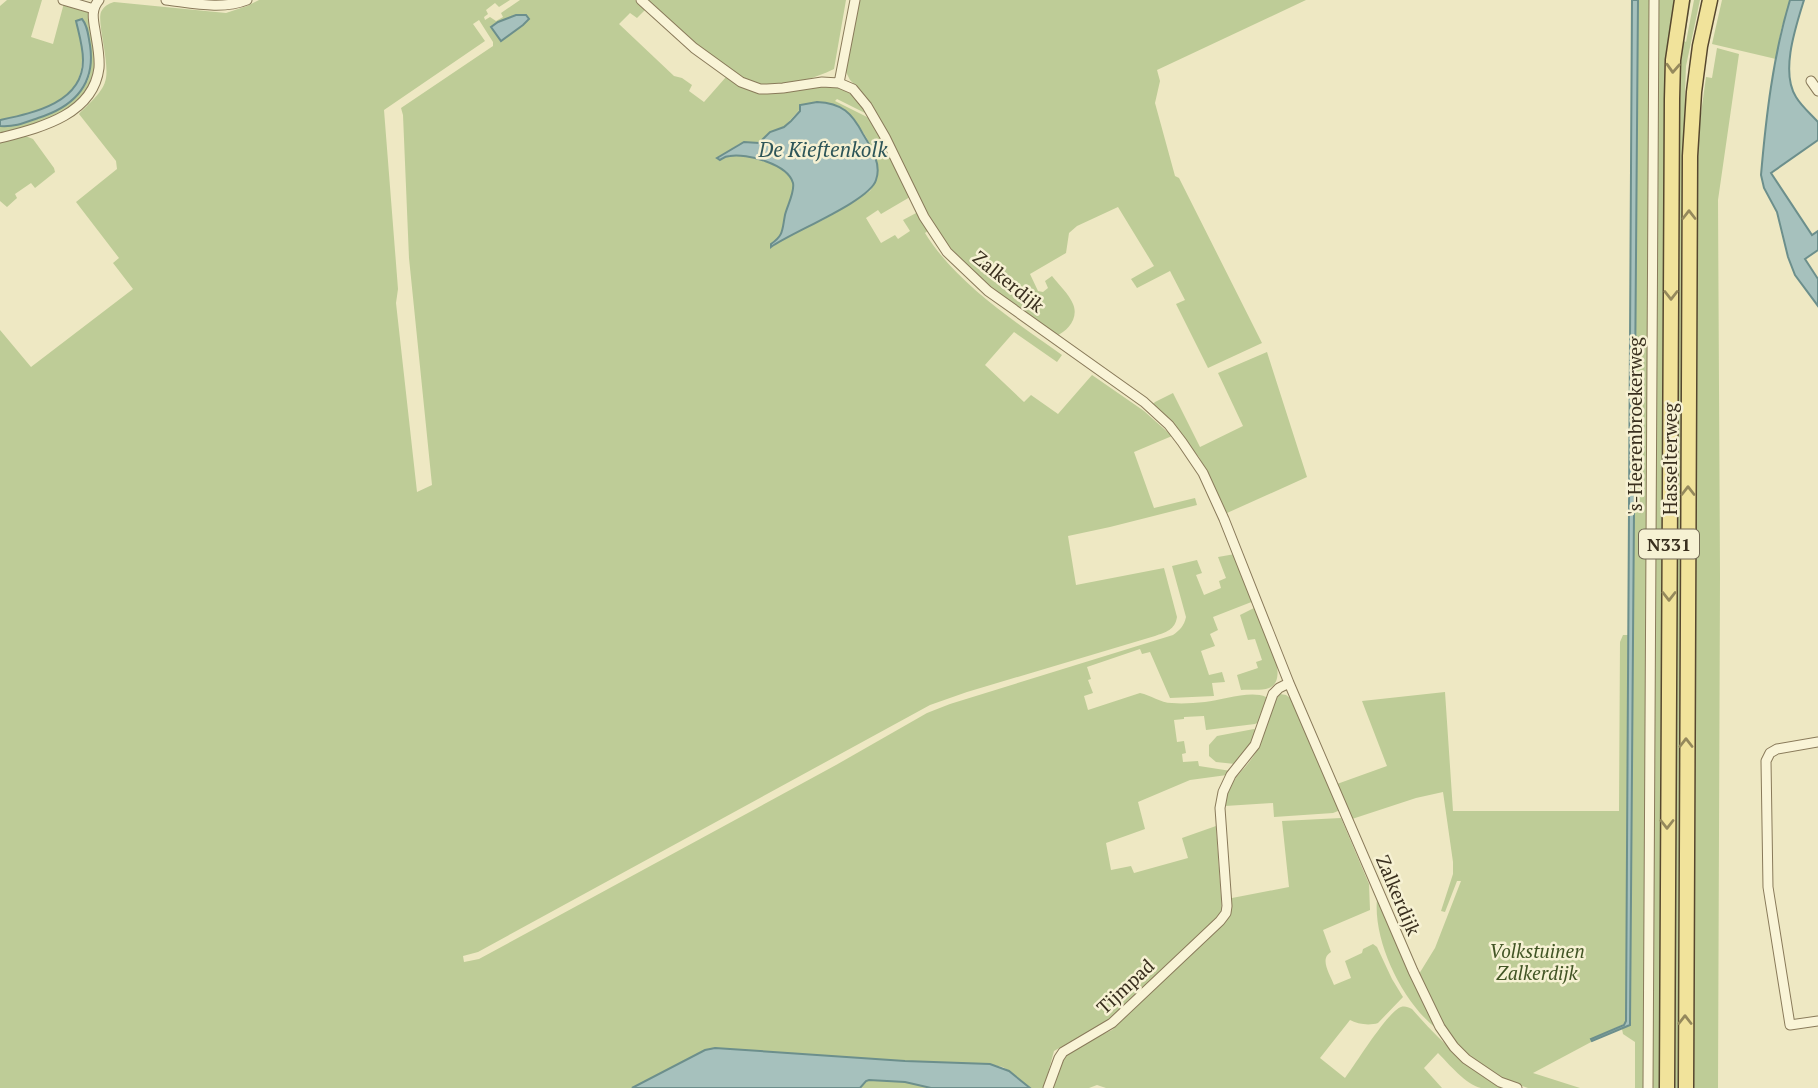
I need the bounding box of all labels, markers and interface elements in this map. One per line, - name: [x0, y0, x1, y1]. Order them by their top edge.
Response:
- one-way arrow: [1666, 62, 1681, 73]
- water label: De Kieftenkolk: [758, 135, 888, 163]
- one-way arrow: [1681, 209, 1697, 220]
- street label: Zalkerdijk: [968, 245, 1050, 318]
- one-way arrow: [1663, 290, 1679, 301]
- street label: 's-Heerenbroekerweg: [1622, 336, 1647, 515]
- street label: Hasselterweg: [1657, 402, 1682, 515]
- one-way arrow: [1680, 486, 1696, 496]
- road number: N331: [1639, 530, 1699, 558]
- one-way arrow: [1661, 591, 1677, 602]
- one-way arrow: [1678, 738, 1694, 748]
- one-way arrow: [1659, 819, 1675, 829]
- street label: Zalkerdijk: [1371, 851, 1427, 939]
- park label: Volkstuinen Zalkerdijk: [1489, 938, 1585, 985]
- street label: Tijmpad: [1091, 953, 1160, 1019]
- one-way arrow: [1677, 1014, 1693, 1025]

